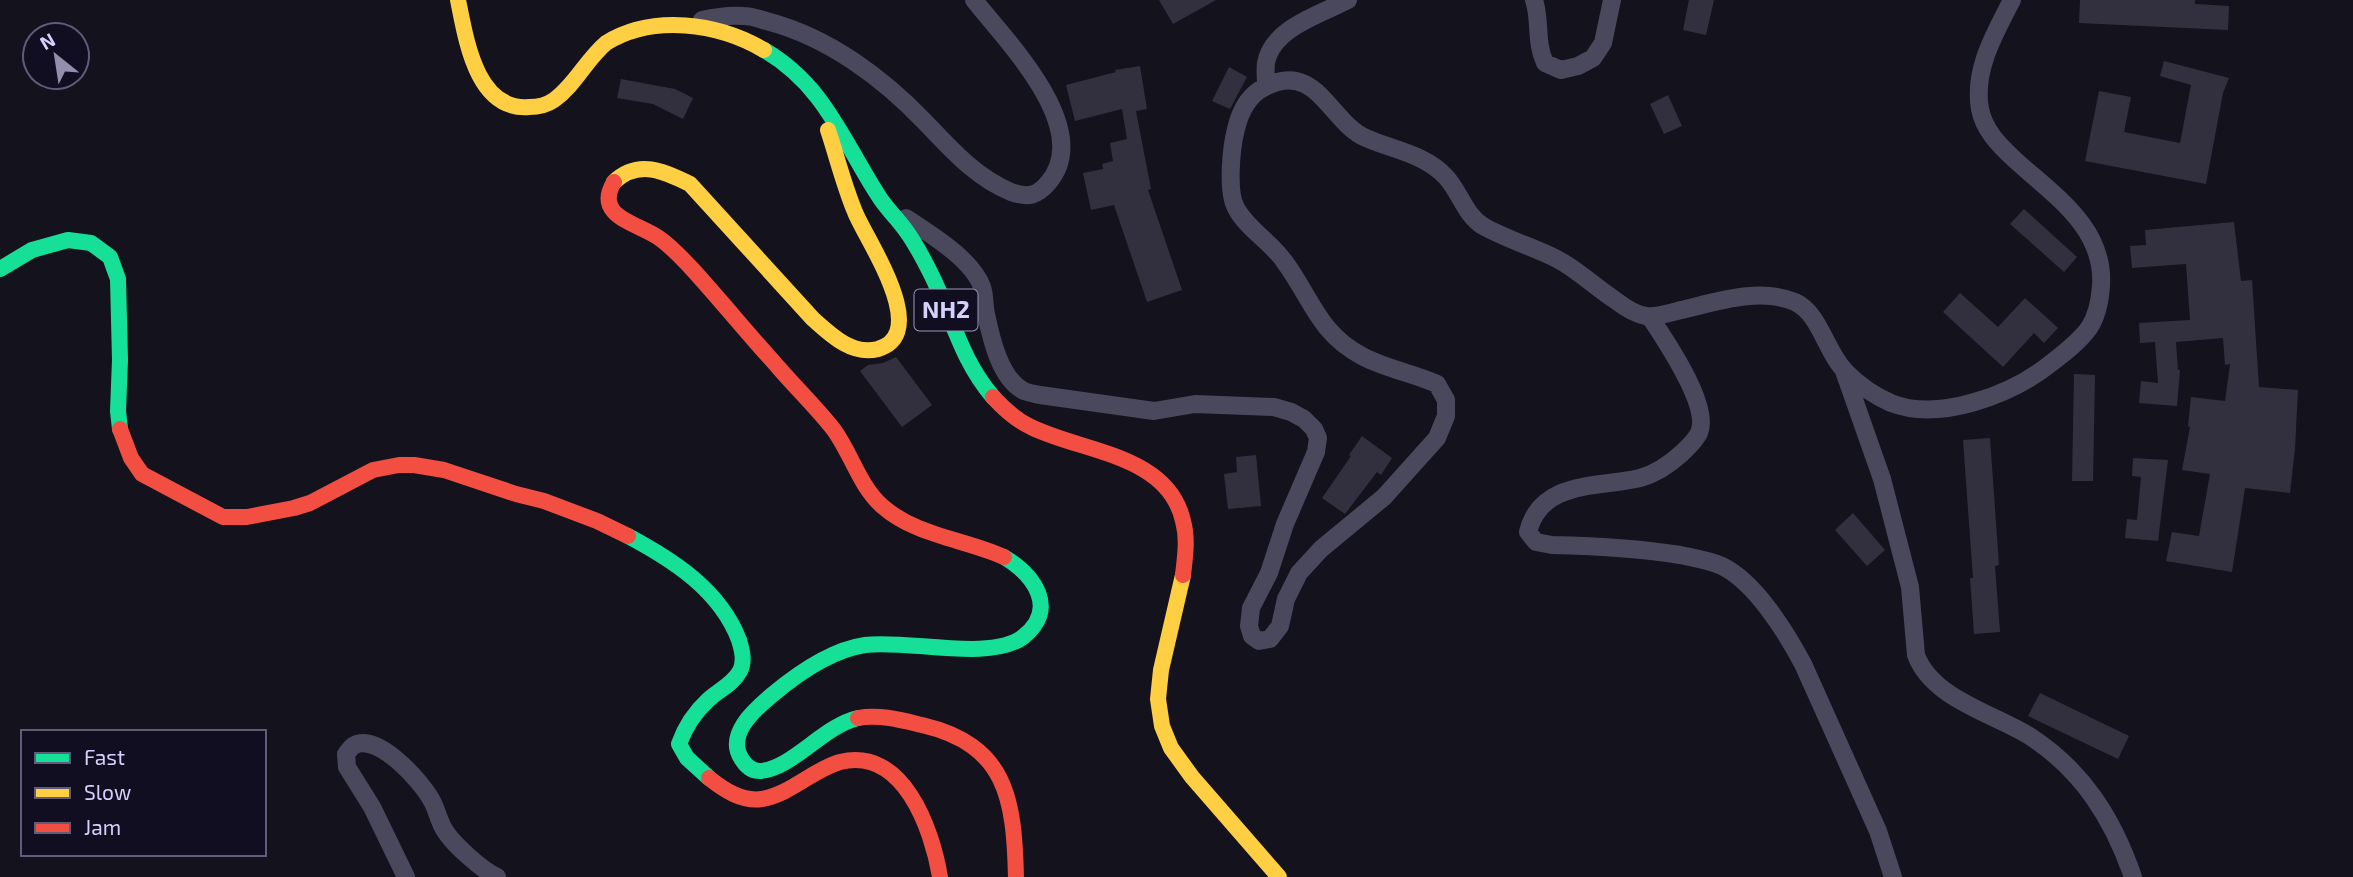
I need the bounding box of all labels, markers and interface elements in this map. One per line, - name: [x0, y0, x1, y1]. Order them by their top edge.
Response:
- north arrow: [21, 21, 91, 91]
- text: N: [36, 27, 59, 54]
- road number: NH2: [914, 290, 978, 330]
- legend: [21, 730, 266, 856]
- text: Fast: [84, 744, 125, 769]
- text: Slow: [84, 779, 131, 804]
- text: Jam: [84, 814, 121, 839]

